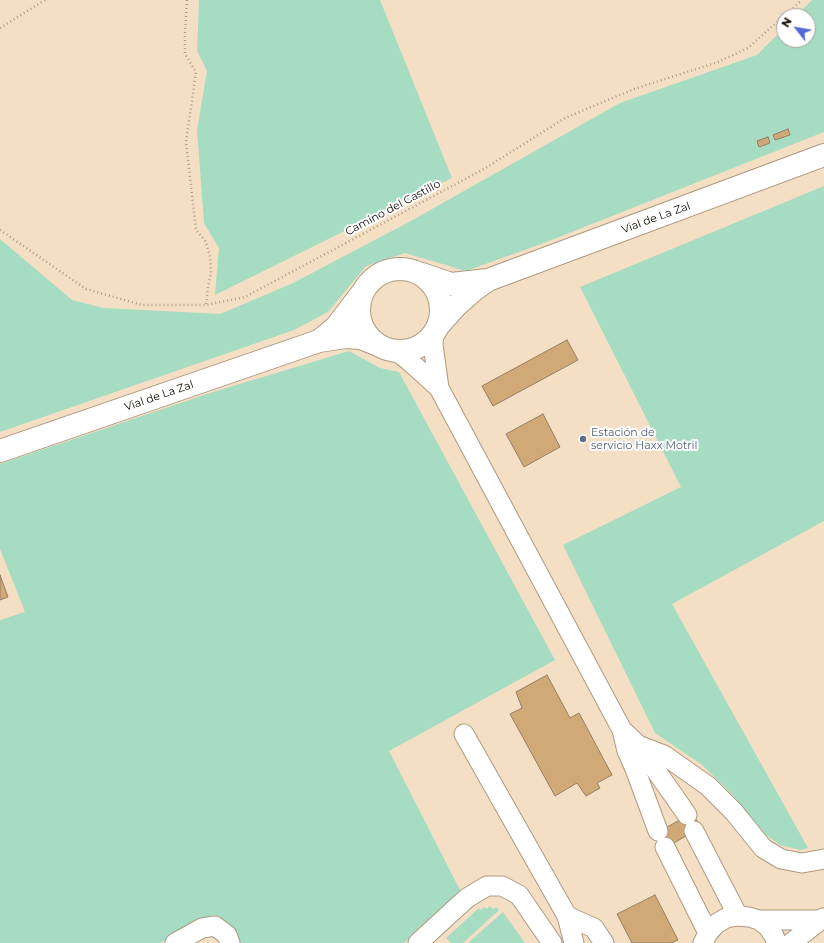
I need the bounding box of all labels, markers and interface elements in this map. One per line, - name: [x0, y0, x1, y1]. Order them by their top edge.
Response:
- north arrow: [776, 8, 816, 48]
- text: N: [778, 15, 795, 30]
- street label: Camino del Castillo: [343, 177, 443, 239]
- street label: Vial de La Zal: [620, 199, 692, 237]
- street label: Vial de La Zal: [123, 378, 195, 414]
- place label: Estación de servicio Haxx Motril: [591, 426, 698, 452]
- marker: Estación de servicio Haxx Motril: [578, 434, 588, 444]

